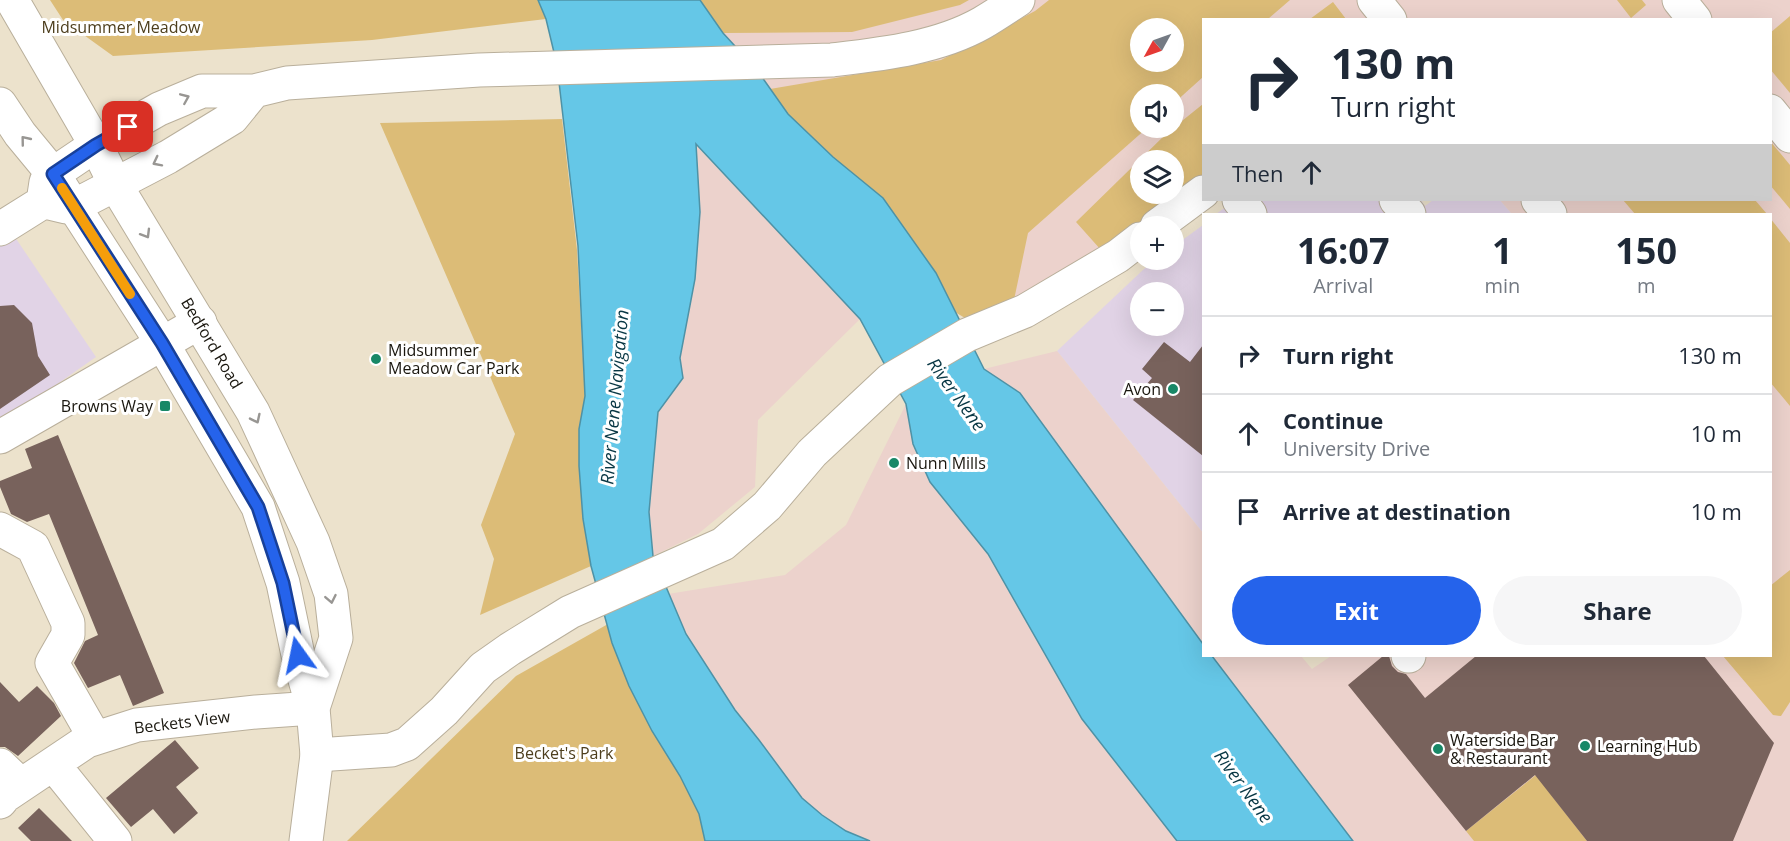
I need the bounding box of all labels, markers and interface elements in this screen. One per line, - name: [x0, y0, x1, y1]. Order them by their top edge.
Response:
- park label: Midsummer Meadow: [41, 16, 201, 38]
- north arrow: [1130, 18, 1184, 72]
- map controls: [1130, 18, 1184, 336]
- text: 130 m: [1331, 34, 1455, 91]
- icon: right: [1232, 42, 1310, 120]
- button: sound: [1130, 84, 1184, 138]
- text: Turn right: [1331, 88, 1456, 125]
- one-way arrow: [178, 93, 189, 105]
- pin: [102, 101, 153, 152]
- icon: arrive: [111, 110, 144, 143]
- one-way arrow: [22, 136, 33, 147]
- button: layers: [1130, 150, 1184, 204]
- one-way arrow: [153, 155, 164, 166]
- icon: ahead: [1295, 156, 1328, 189]
- text: Then: [1232, 158, 1283, 188]
- button: +: [1130, 216, 1184, 270]
- text: 16:07: [1297, 226, 1390, 275]
- text: 1: [1492, 226, 1513, 275]
- text: 150: [1615, 226, 1677, 275]
- one-way arrow: [138, 228, 150, 238]
- text: Arrival: [1313, 272, 1373, 299]
- text: min: [1484, 272, 1520, 299]
- text: m: [1637, 272, 1655, 299]
- button: −: [1130, 282, 1184, 336]
- street label: Bedford Road: [176, 293, 248, 393]
- water label: River Nene Navigation: [594, 308, 634, 486]
- place label: Midsummer Meadow Car Park: [388, 339, 520, 379]
- icon: right: [1232, 339, 1265, 372]
- text: Turn right: [1283, 340, 1394, 370]
- text: 130 m: [1678, 340, 1742, 370]
- marker: Midsummer Meadow Car Park: [369, 352, 383, 366]
- water label: River Nene: [922, 353, 992, 435]
- place label: Avon: [1123, 378, 1161, 400]
- marker: Avon: [1166, 382, 1180, 396]
- place label: Browns Way: [61, 395, 154, 417]
- marker: Browns Way: [158, 399, 172, 413]
- text: Continue: [1283, 405, 1383, 435]
- one-way arrow: [249, 412, 261, 423]
- icon: ahead: [1232, 417, 1265, 450]
- text: 10 m: [1691, 418, 1742, 448]
- text: University Drive: [1283, 435, 1430, 462]
- place label: Nunn Mills: [906, 452, 986, 474]
- marker: Nunn Mills: [887, 456, 901, 470]
- icon: arrive: [1232, 495, 1265, 528]
- text: Arrive at destination: [1283, 496, 1511, 526]
- text: 10 m: [1691, 496, 1742, 526]
- button: Exit: [1232, 576, 1481, 645]
- button: Share: [1493, 576, 1742, 645]
- one-way arrow: [324, 593, 337, 603]
- position arrow: [266, 623, 330, 687]
- street label: Beckets View: [133, 705, 232, 739]
- place label: Waterside Bar & Restaurant: [1450, 729, 1556, 769]
- place label: Learning Hub: [1597, 735, 1698, 757]
- marker: Learning Hub: [1578, 739, 1592, 753]
- park label: Becket's Park: [515, 742, 614, 764]
- marker: Waterside Bar & Restaurant: [1431, 742, 1445, 756]
- water label: River Nene: [1209, 745, 1279, 827]

